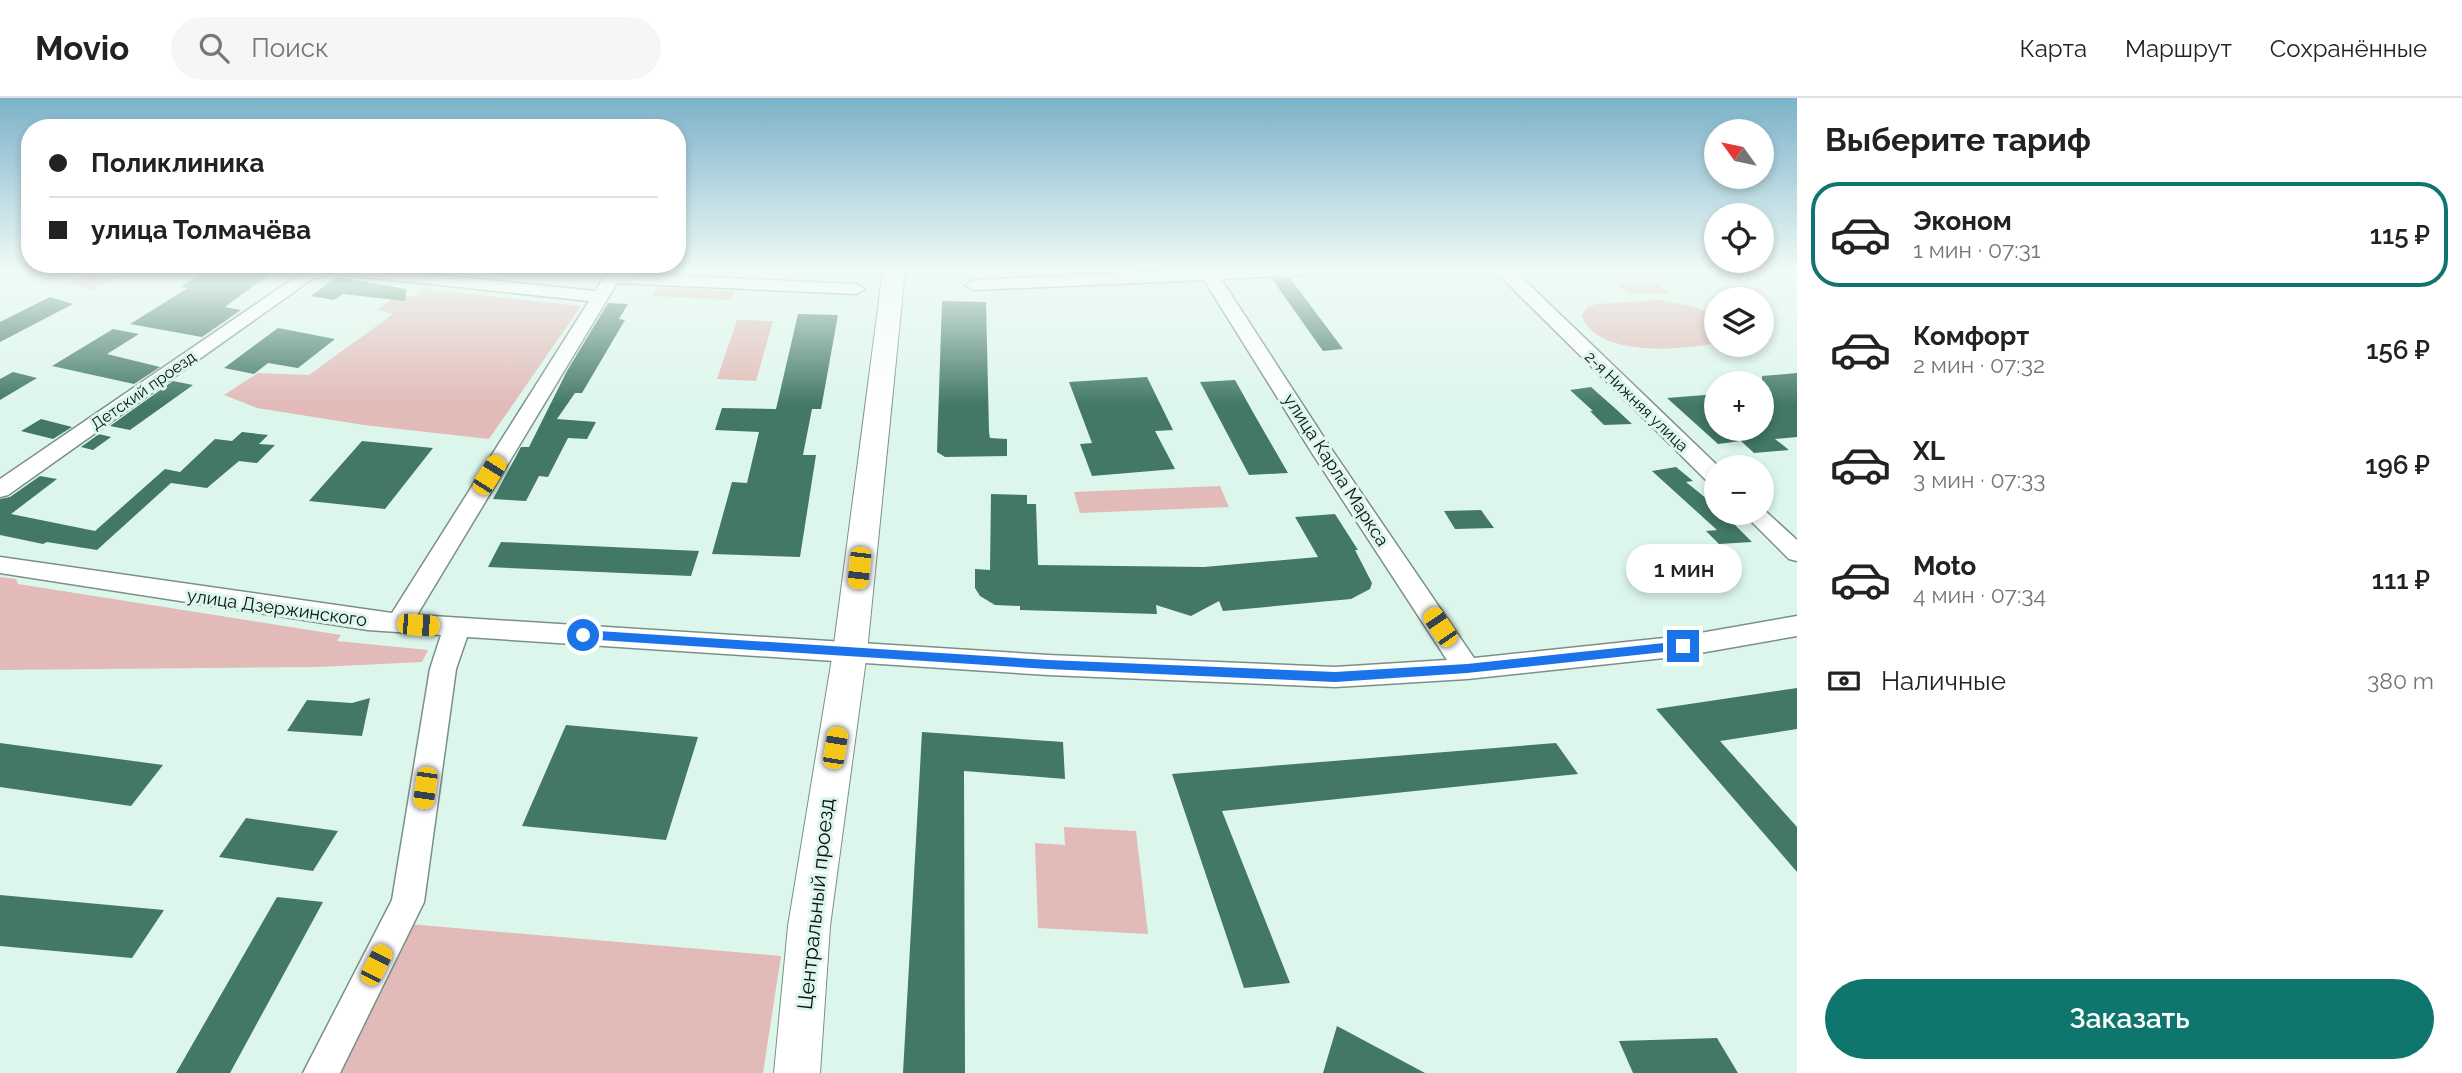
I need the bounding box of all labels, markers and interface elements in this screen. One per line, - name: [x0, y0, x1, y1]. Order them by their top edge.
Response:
- search box: [171, 17, 661, 80]
- text: Movio: [35, 29, 129, 68]
- icon: search: [195, 29, 233, 67]
- text: Поиск: [251, 33, 329, 63]
- text: Карта: [2019, 34, 2087, 63]
- text: Маршрут: [2125, 34, 2232, 63]
- text: Сохранённые: [2270, 34, 2427, 63]
- north arrow: [1704, 119, 1774, 189]
- map controls: [1704, 119, 1774, 525]
- text: Выберите тариф: [1825, 121, 2091, 158]
- text: Поликлиника: [91, 148, 265, 178]
- button: locate: [1704, 203, 1774, 273]
- icon: car: [1829, 203, 1892, 266]
- text: Эконом: [1913, 206, 2012, 236]
- text: улица Толмачёва: [91, 215, 311, 245]
- text: 115 ₽: [2370, 220, 2430, 250]
- text: 1 мин · 07:31: [1913, 236, 2041, 263]
- button: layers: [1704, 287, 1774, 357]
- icon: car: [1829, 318, 1892, 381]
- text: Комфорт: [1913, 321, 2029, 351]
- text: 156 ₽: [2366, 335, 2430, 365]
- street label: Детский проезд: [87, 347, 199, 434]
- street label: 2-я Нижняя улица: [1581, 347, 1692, 456]
- text: 2 мин · 07:32: [1913, 351, 2045, 378]
- button: +: [1704, 371, 1774, 441]
- street label: улица Карла Маркса: [1279, 390, 1394, 550]
- icon: car: [1829, 433, 1892, 496]
- text: XL: [1913, 436, 1945, 466]
- text: 196 ₽: [2365, 450, 2430, 480]
- car: [469, 452, 510, 498]
- button: −: [1704, 455, 1774, 525]
- text: 3 мин · 07:33: [1913, 466, 2046, 493]
- callout: 1 мин: [1625, 545, 1741, 594]
- car: [847, 546, 872, 590]
- icon: car: [1829, 548, 1892, 611]
- text: Moto: [1913, 551, 1976, 581]
- text: 1 мин: [1654, 555, 1714, 582]
- text: 111 ₽: [2372, 565, 2430, 595]
- text: 4 мин · 07:34: [1913, 581, 2046, 608]
- street label: улица Дзержинского: [186, 584, 369, 631]
- car: [1420, 604, 1461, 650]
- car: [397, 613, 440, 637]
- route start: [567, 619, 599, 651]
- route end: [1667, 630, 1699, 662]
- icon: cash: [1825, 662, 1863, 700]
- text: Наличные: [1881, 666, 2006, 696]
- text: 380 m: [2367, 667, 2434, 694]
- car: [822, 726, 849, 770]
- car: [412, 766, 439, 810]
- street label: Центральный проезд: [792, 797, 839, 1011]
- car: [358, 942, 395, 988]
- button: Заказать: [1825, 979, 2434, 1059]

